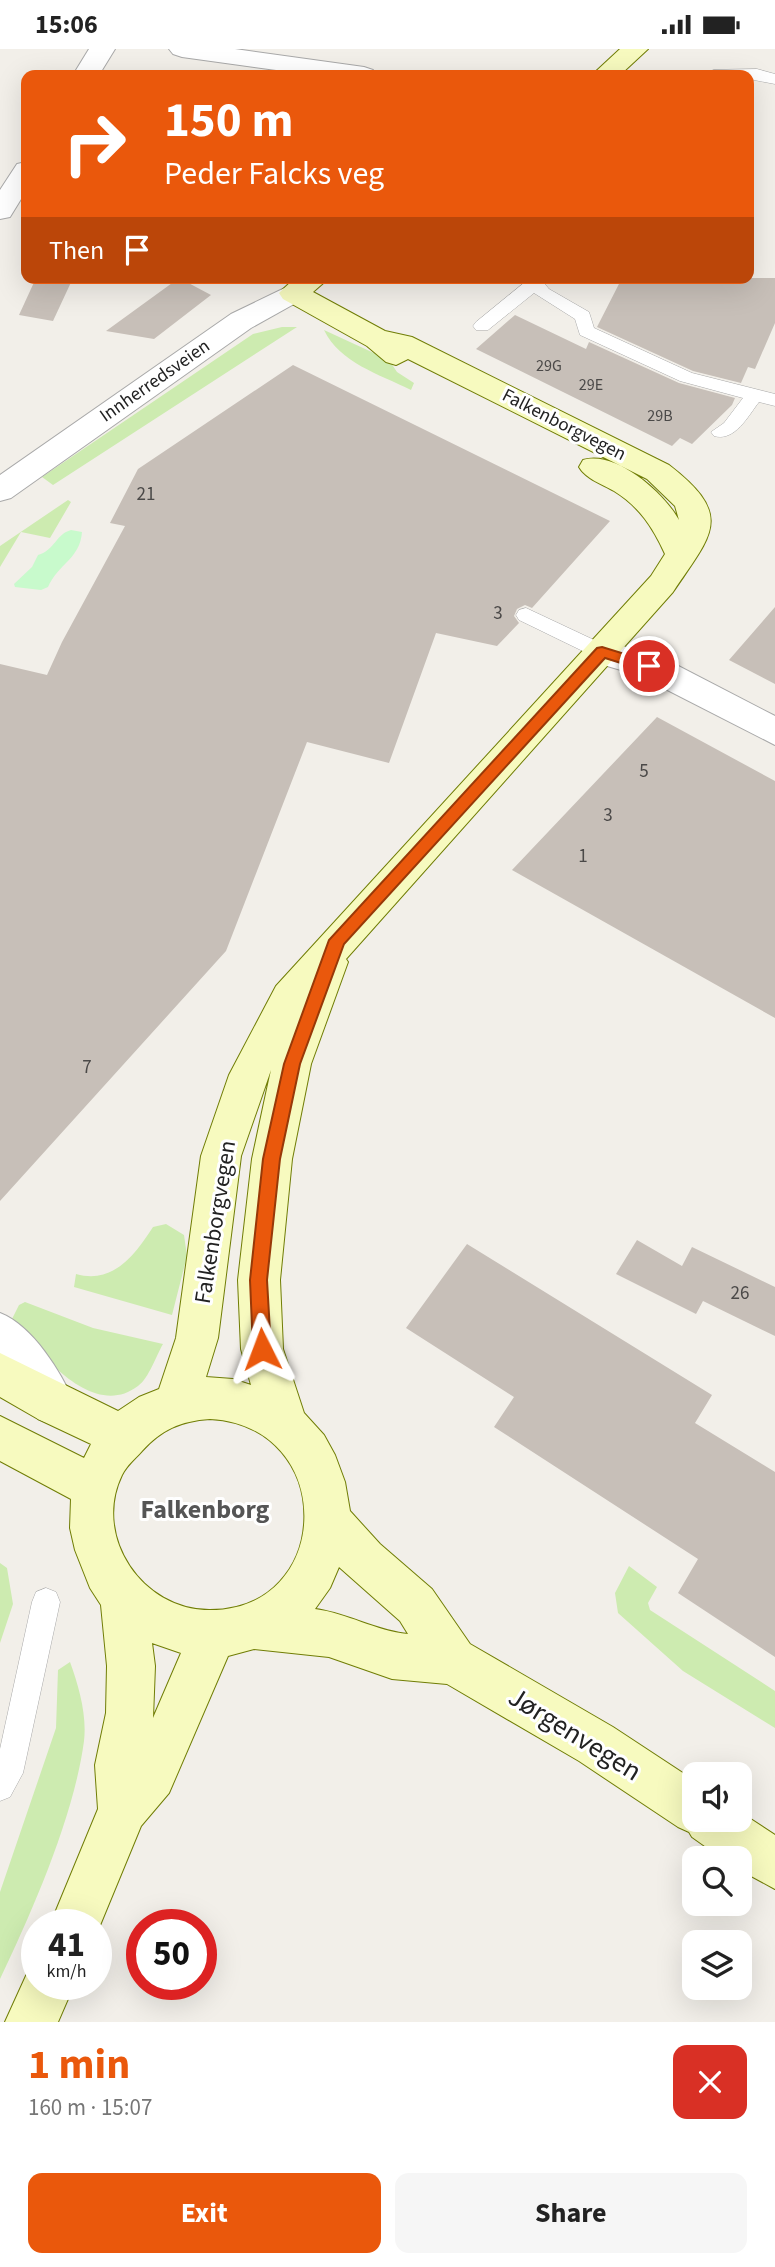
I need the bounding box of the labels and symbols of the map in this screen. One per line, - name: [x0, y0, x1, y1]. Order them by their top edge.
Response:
- street label: Innherredsveien: [94, 333, 216, 429]
- house number: 29G: [536, 355, 562, 377]
- house number: 29E: [579, 374, 603, 396]
- street label: Falkenborgvegen: [497, 382, 631, 468]
- house number: 29B: [647, 405, 673, 427]
- house number: 21: [137, 481, 155, 508]
- house number: 3: [493, 600, 503, 627]
- pin: [619, 636, 679, 696]
- house number: 5: [639, 758, 649, 785]
- house number: 3: [603, 802, 613, 829]
- house number: 1: [578, 843, 588, 870]
- house number: 7: [82, 1054, 92, 1081]
- street label: Falkenborgvegen: [186, 1138, 244, 1306]
- house number: 26: [731, 1280, 749, 1307]
- position arrow: [225, 1312, 299, 1386]
- district label: Falkenborg: [141, 1491, 270, 1528]
- street label: Jørgenvegen: [501, 1677, 649, 1791]
- speed limit sign: 50: [126, 1909, 217, 2000]

